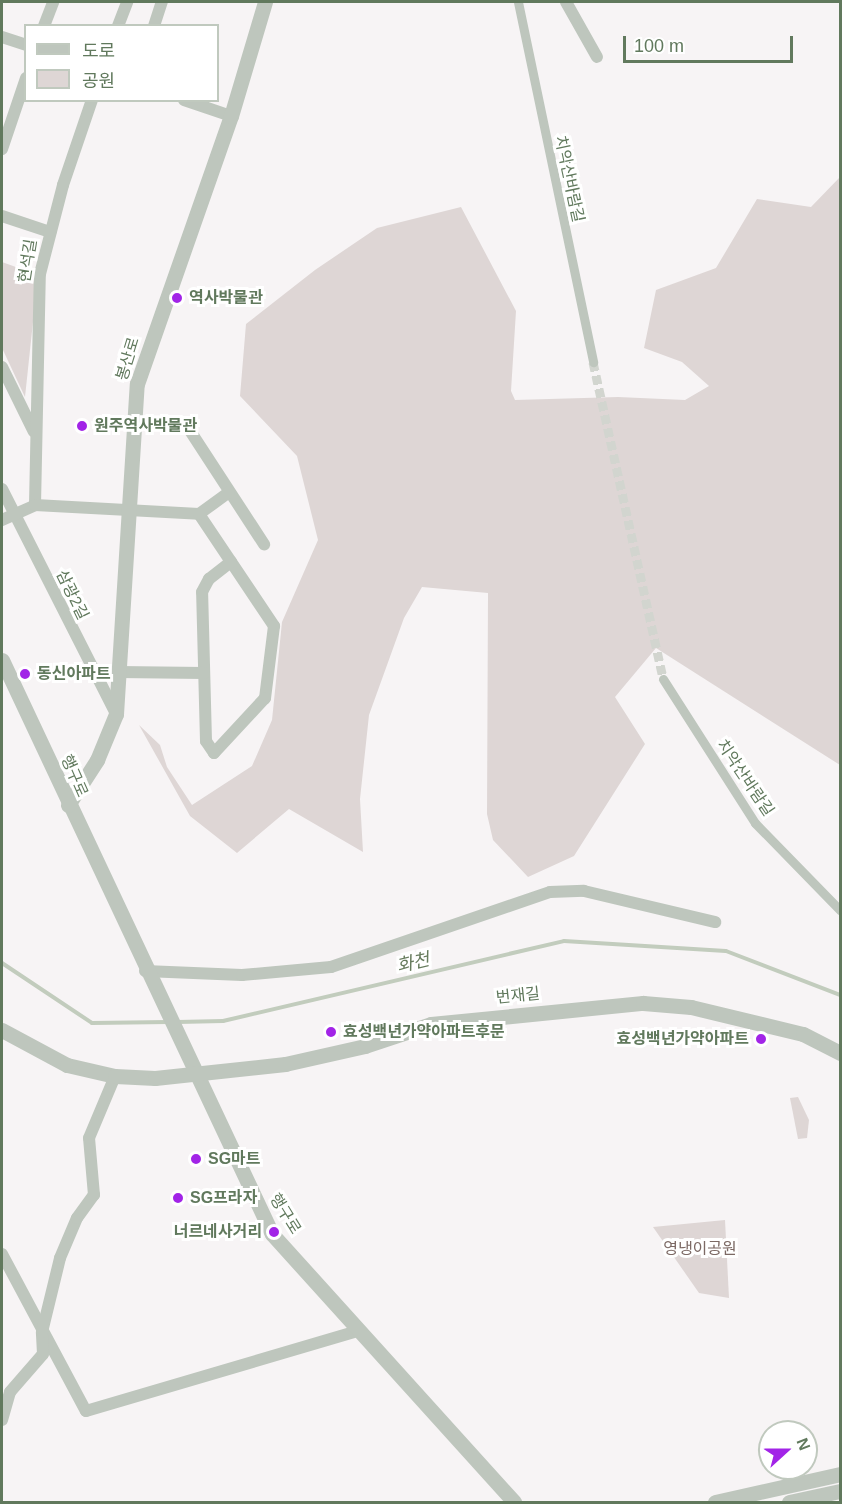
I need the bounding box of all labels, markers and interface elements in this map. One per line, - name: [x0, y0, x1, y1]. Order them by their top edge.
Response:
- legend: [24, 24, 219, 102]
- scale bar: [626, 24, 796, 62]
- text: 100 m: [634, 36, 684, 56]
- text: 도로: [82, 41, 115, 61]
- text: 공원: [82, 71, 115, 91]
- street label: 치악산바람길: [550, 134, 588, 224]
- street label: 현석길: [15, 238, 41, 284]
- place label: 역사박물관: [189, 288, 263, 308]
- marker: 역사박물관: [170, 291, 184, 305]
- street label: 봉산로: [112, 335, 144, 383]
- place label: 원주역사박물관: [94, 416, 197, 436]
- marker: 원주역사박물관: [75, 419, 89, 433]
- street label: 삼광2길: [52, 567, 92, 623]
- place label: 동신아파트: [37, 664, 111, 684]
- marker: 동신아파트: [18, 667, 32, 681]
- street label: 치악산바람길: [712, 736, 778, 820]
- street label: 행구로: [56, 752, 92, 800]
- water label: 화천: [394, 949, 432, 977]
- street label: 번재길: [495, 984, 541, 1008]
- place label: 효성백년가약아파트후문: [343, 1022, 505, 1042]
- marker: 효성백년가약아파트후문: [324, 1025, 338, 1039]
- place label: 효성백년가약아파트: [617, 1029, 749, 1049]
- marker: 효성백년가약아파트: [754, 1032, 768, 1046]
- place label: SG마트: [208, 1149, 261, 1169]
- marker: SG마트: [189, 1152, 203, 1166]
- place label: SG프라자: [190, 1188, 257, 1208]
- street label: 행구로: [265, 1190, 305, 1238]
- marker: SG프라자: [171, 1191, 185, 1205]
- place label: 너르네사거리: [174, 1222, 262, 1242]
- marker: 너르네사거리: [267, 1225, 281, 1239]
- park label: 영냉이공원: [663, 1239, 737, 1259]
- north arrow: [758, 1420, 818, 1480]
- text: N: [793, 1436, 813, 1453]

